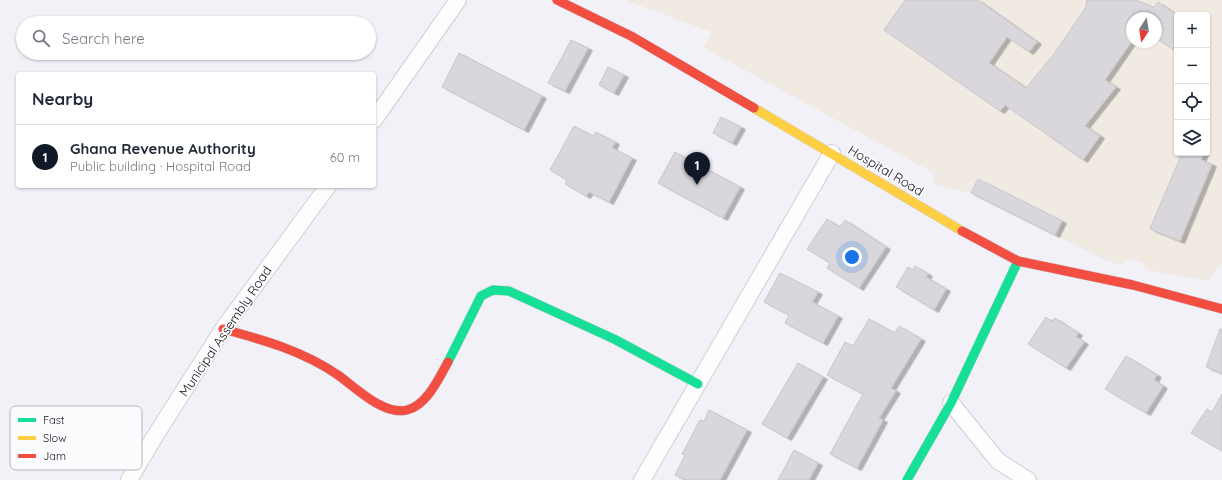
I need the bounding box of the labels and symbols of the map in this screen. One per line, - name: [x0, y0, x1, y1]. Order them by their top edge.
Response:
- north arrow: [1126, 12, 1162, 48]
- street label: Hospital Road: [845, 141, 927, 199]
- pin: 1: [684, 152, 710, 185]
- your location: [842, 247, 862, 267]
- street label: Municipal Assembly Road: [175, 263, 275, 399]
- legend: [10, 406, 142, 470]
- text: Fast: [43, 413, 65, 427]
- text: Slow: [43, 431, 67, 445]
- text: Jam: [43, 449, 66, 463]

